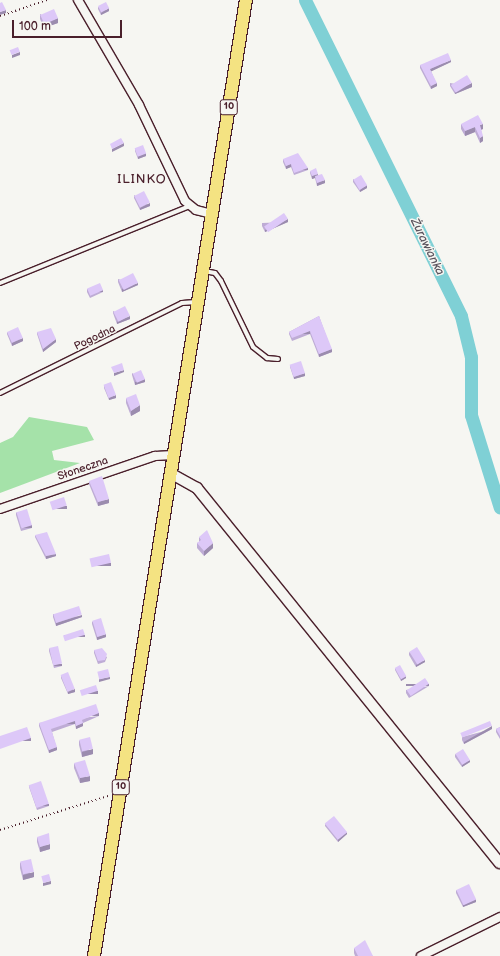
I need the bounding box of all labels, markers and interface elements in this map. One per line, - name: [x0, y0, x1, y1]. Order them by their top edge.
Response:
- scale bar: [14, 12, 124, 38]
- text: 100 m: [19, 19, 51, 34]
- road number: 10: [219, 99, 239, 115]
- district label: ILINKO: [117, 171, 167, 187]
- water label: Żurawianka: [407, 216, 447, 278]
- street label: Pogodna: [72, 322, 118, 354]
- street label: Słoneczna: [56, 454, 110, 484]
- road number: 10: [111, 779, 131, 795]

